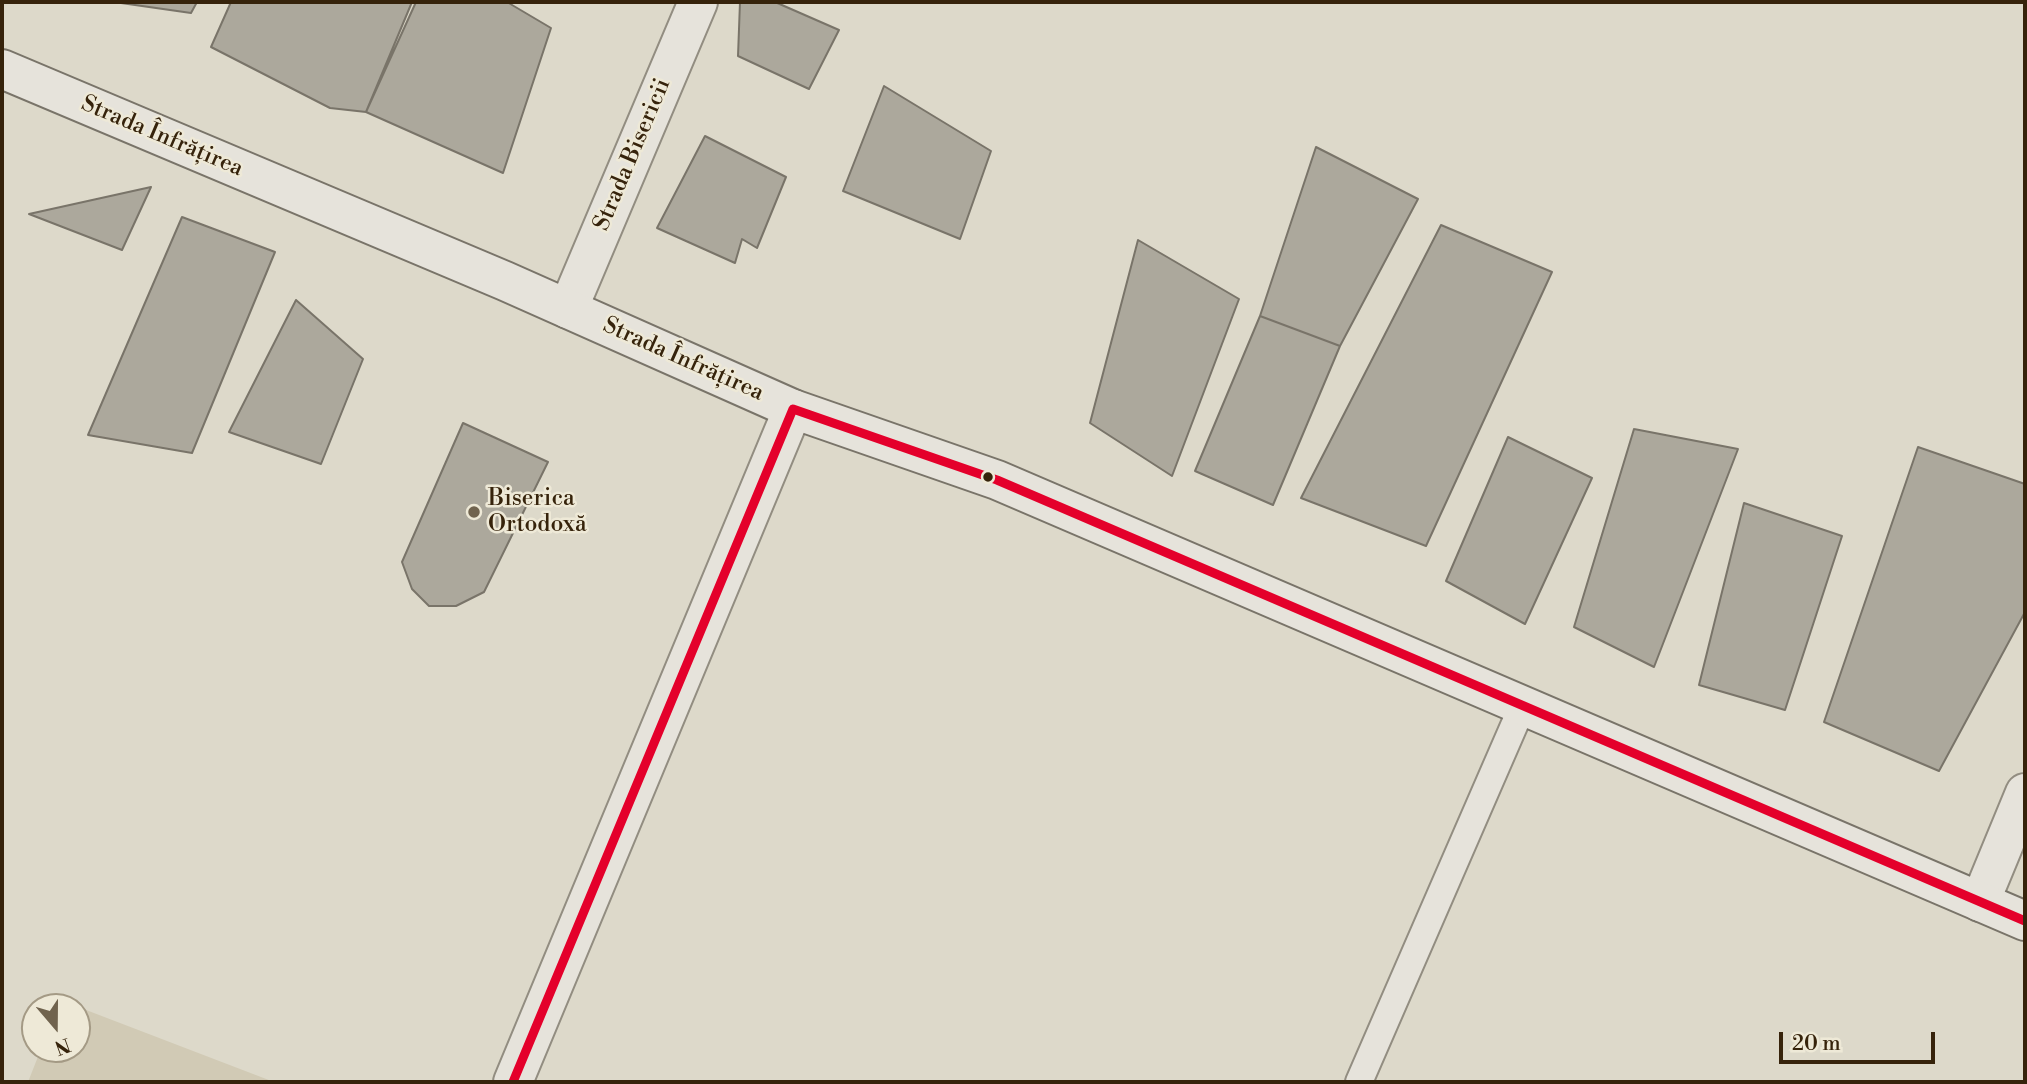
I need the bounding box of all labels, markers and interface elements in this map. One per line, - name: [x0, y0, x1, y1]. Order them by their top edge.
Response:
- street label: Strada Bisericii: [589, 75, 677, 235]
- street label: Strada Înfrățirea: [77, 90, 247, 184]
- street label: Strada Înfrățirea: [598, 312, 768, 408]
- unlabelled marker: [981, 470, 995, 484]
- place label: Biserica Ortodoxă: [488, 485, 587, 539]
- marker: Biserica Ortodoxă: [466, 504, 482, 520]
- north arrow: [21, 993, 91, 1063]
- scale bar: [1782, 1018, 1938, 1062]
- text: 20 m: [1792, 1031, 1841, 1057]
- text: N: [51, 1032, 74, 1060]

